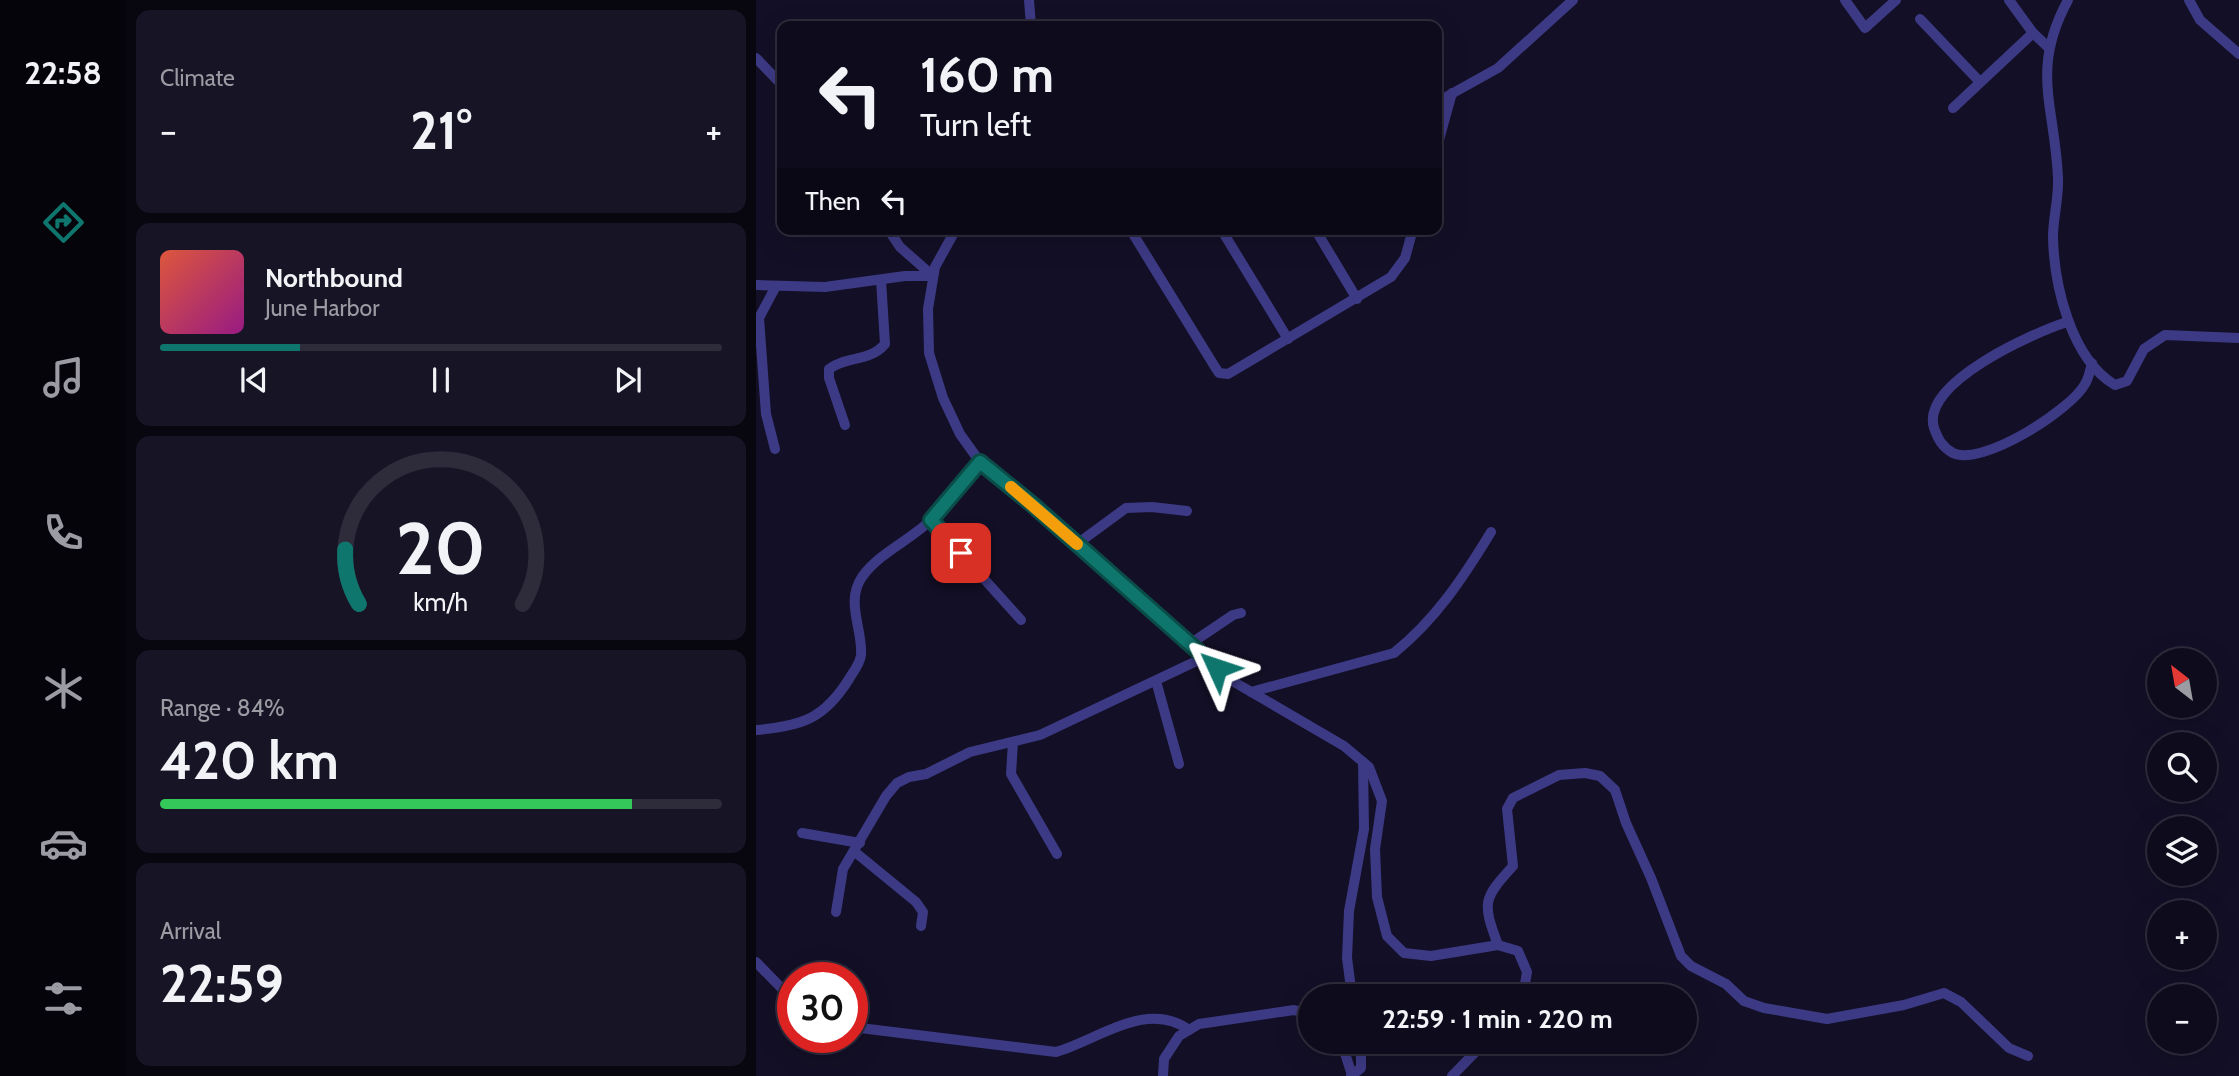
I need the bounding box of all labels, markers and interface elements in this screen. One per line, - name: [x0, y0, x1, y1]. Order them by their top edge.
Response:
- text: 160 m: [920, 45, 1054, 104]
- icon: left: [805, 49, 896, 140]
- text: 22:58: [24, 53, 102, 92]
- text: Climate: [160, 64, 235, 92]
- text: 21°: [410, 99, 472, 162]
- text: Turn left: [920, 105, 1031, 144]
- text: −: [160, 107, 177, 154]
- text: +: [705, 107, 722, 154]
- icon: left: [875, 182, 913, 220]
- text: Then: [805, 185, 861, 217]
- icon: directions: [39, 198, 88, 247]
- text: Northbound: [265, 262, 403, 294]
- text: June Harbor: [265, 294, 379, 322]
- icon: music: [39, 353, 88, 402]
- icon: previous: [235, 361, 273, 399]
- icon: pause: [422, 361, 460, 399]
- icon: next: [609, 361, 647, 399]
- text: 20: [396, 504, 486, 592]
- icon: phone: [39, 508, 88, 557]
- pin: [931, 523, 991, 583]
- icon: arrive: [942, 534, 980, 572]
- text: km/h: [414, 587, 468, 617]
- position arrow: [1180, 631, 1254, 705]
- north arrow: [2147, 648, 2217, 718]
- map controls: [2147, 648, 2217, 1054]
- icon: climate: [39, 664, 88, 713]
- text: Range · 84%: [160, 694, 285, 722]
- text: 420 km: [160, 729, 339, 792]
- button: search: [2147, 732, 2217, 802]
- button: layers: [2147, 816, 2217, 886]
- icon: car: [39, 819, 88, 868]
- button: +: [2147, 900, 2217, 970]
- text: Arrival: [160, 917, 221, 945]
- text: 22:59: [160, 952, 284, 1015]
- speed limit sign: 30: [777, 962, 868, 1053]
- icon: filters: [39, 974, 88, 1023]
- button: −: [2147, 984, 2217, 1054]
- text: 22:59 · 1 min · 220 m: [1382, 1003, 1613, 1035]

